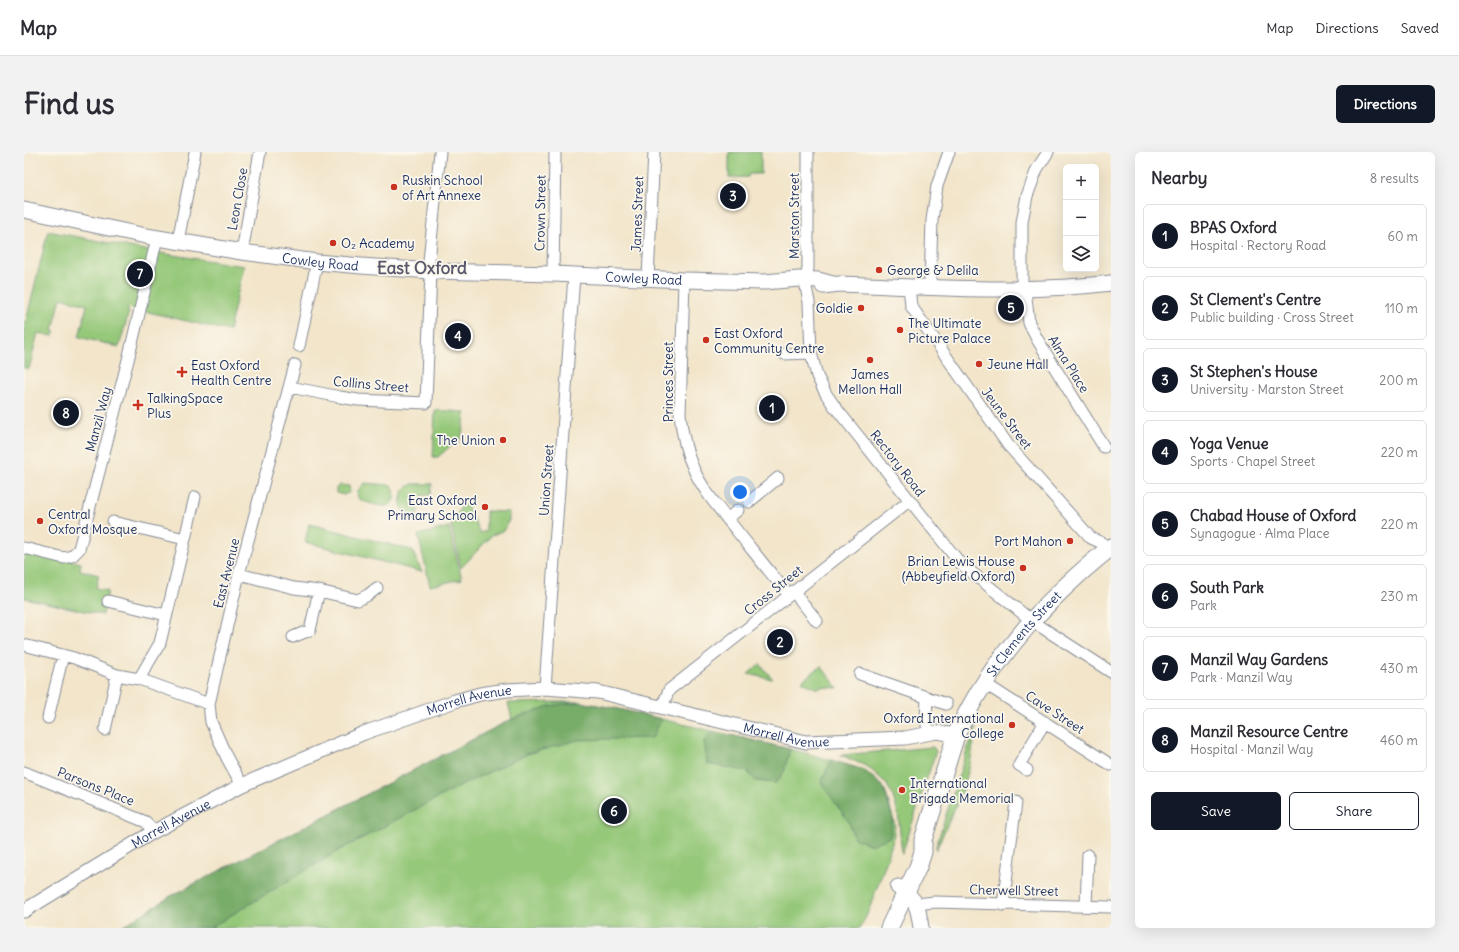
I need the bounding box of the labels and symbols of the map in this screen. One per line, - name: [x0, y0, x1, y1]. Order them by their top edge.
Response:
- street label: Leon Close: [224, 166, 251, 232]
- place label: Ruskin School of Art Annexe: [402, 172, 483, 204]
- street label: Marston Street: [786, 172, 803, 259]
- street label: Crown Street: [531, 174, 550, 251]
- street label: James Street: [628, 175, 647, 252]
- pin: 3: [720, 181, 746, 211]
- marker: Ruskin School of Art Annexe: [389, 182, 399, 192]
- place label: O₂ Academy: [341, 235, 415, 252]
- marker: O₂ Academy: [328, 238, 338, 248]
- street label: Cowley Road: [281, 249, 360, 275]
- district label: East Oxford: [377, 257, 467, 279]
- pin: 7: [127, 259, 153, 289]
- place label: George & Delila: [887, 262, 979, 279]
- marker: George & Delila: [874, 265, 884, 275]
- street label: Cowley Road: [605, 268, 683, 289]
- pin: 5: [998, 293, 1024, 323]
- place label: Goldie: [816, 300, 853, 317]
- marker: Goldie: [856, 303, 866, 313]
- place label: The Ultimate Picture Palace: [908, 315, 991, 347]
- pin: 4: [445, 321, 471, 351]
- place label: East Oxford Community Centre: [714, 325, 824, 357]
- marker: The Ultimate Picture Palace: [895, 325, 905, 335]
- street label: Alma Place: [1044, 332, 1093, 396]
- marker: East Oxford Community Centre: [701, 335, 711, 345]
- street label: Princes Street: [660, 341, 677, 422]
- marker: James Mellon Hall: [865, 355, 875, 365]
- place label: Jeune Hall: [987, 356, 1048, 373]
- place label: East Oxford Health Centre: [191, 357, 272, 389]
- marker: Jeune Hall: [974, 359, 984, 369]
- marker: East Oxford Health Centre: [176, 366, 188, 378]
- place label: James Mellon Hall: [838, 366, 902, 398]
- street label: Collins Street: [333, 373, 410, 396]
- street label: Jeune Street: [978, 384, 1036, 453]
- street label: Manzil Way: [82, 385, 115, 454]
- place label: TalkingSpace Plus: [147, 390, 223, 422]
- pin: 1: [759, 393, 785, 423]
- pin: 8: [53, 398, 79, 428]
- marker: TalkingSpace Plus: [132, 399, 144, 411]
- street label: Rectory Road: [866, 427, 929, 500]
- place label: The Union: [437, 432, 495, 449]
- marker: The Union: [498, 435, 508, 445]
- street label: Union Street: [536, 443, 558, 516]
- your location: [730, 482, 750, 502]
- place label: East Oxford Primary School: [387, 492, 477, 524]
- marker: East Oxford Primary School: [480, 502, 490, 512]
- place label: Central Oxford Mosque: [48, 506, 137, 538]
- marker: Central Oxford Mosque: [35, 516, 45, 526]
- place label: Port Mahon: [994, 533, 1062, 550]
- street label: East Avenue: [210, 536, 243, 610]
- marker: Port Mahon: [1065, 536, 1075, 546]
- place label: Brian Lewis House (Abbeyfield Oxford): [902, 553, 1015, 585]
- street label: Cross Street: [741, 561, 807, 619]
- marker: Brian Lewis House (Abbeyfield Oxford): [1018, 563, 1028, 573]
- street label: St Clements Street: [983, 587, 1065, 680]
- pin: 2: [767, 627, 793, 657]
- street label: Morrell Avenue: [424, 682, 512, 719]
- street label: Cave Street: [1022, 687, 1088, 738]
- place label: Oxford International College: [883, 710, 1004, 742]
- street label: Morrell Avenue: [741, 719, 830, 751]
- marker: Oxford International College: [1007, 720, 1017, 730]
- street label: Parsons Place: [55, 763, 137, 810]
- place label: International Brigade Memorial: [910, 775, 1014, 807]
- marker: International Brigade Memorial: [897, 785, 907, 795]
- street label: Morrell Avenue: [128, 795, 213, 852]
- pin: 6: [601, 796, 627, 826]
- street label: Cherwell Street: [969, 881, 1059, 900]

